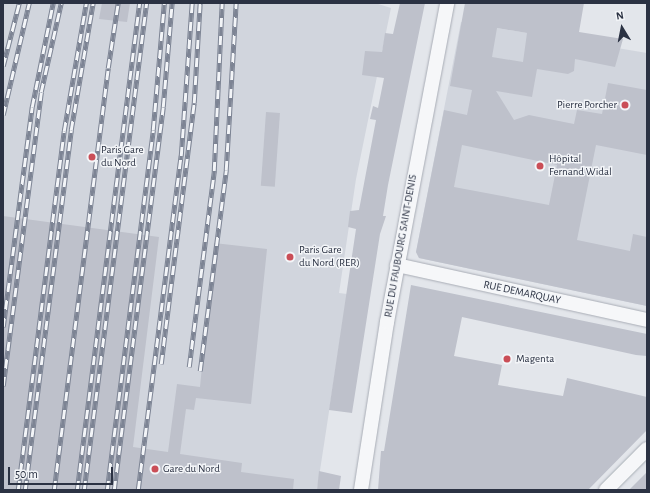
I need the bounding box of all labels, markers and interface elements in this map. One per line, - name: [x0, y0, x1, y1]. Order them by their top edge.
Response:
- north arrow: [602, 8, 642, 48]
- text: N: [615, 10, 625, 22]
- place label: Pierre Porcher: [557, 98, 617, 112]
- marker: Pierre Porcher: [620, 100, 630, 110]
- place label: Paris Gare du Nord: [101, 144, 144, 170]
- marker: Paris Gare du Nord: [86, 151, 98, 163]
- place label: Hôpital Fernand Widal: [549, 153, 612, 179]
- marker: Hôpital Fernand Widal: [534, 160, 546, 172]
- street label: RUE DU FAUBOURG SAINT-DENIS: [382, 173, 420, 319]
- place label: Paris Gare du Nord (RER): [299, 244, 360, 270]
- marker: Paris Gare du Nord (RER): [284, 251, 296, 263]
- street label: RUE DEMARQUAY: [482, 278, 562, 308]
- place label: Magenta: [516, 352, 554, 366]
- marker: Magenta: [501, 353, 513, 365]
- scale bar: [10, 459, 115, 485]
- place label: Gare du Nord: [163, 462, 220, 476]
- marker: Gare du Nord: [150, 464, 160, 474]
- text: 50 m: [15, 468, 38, 480]

